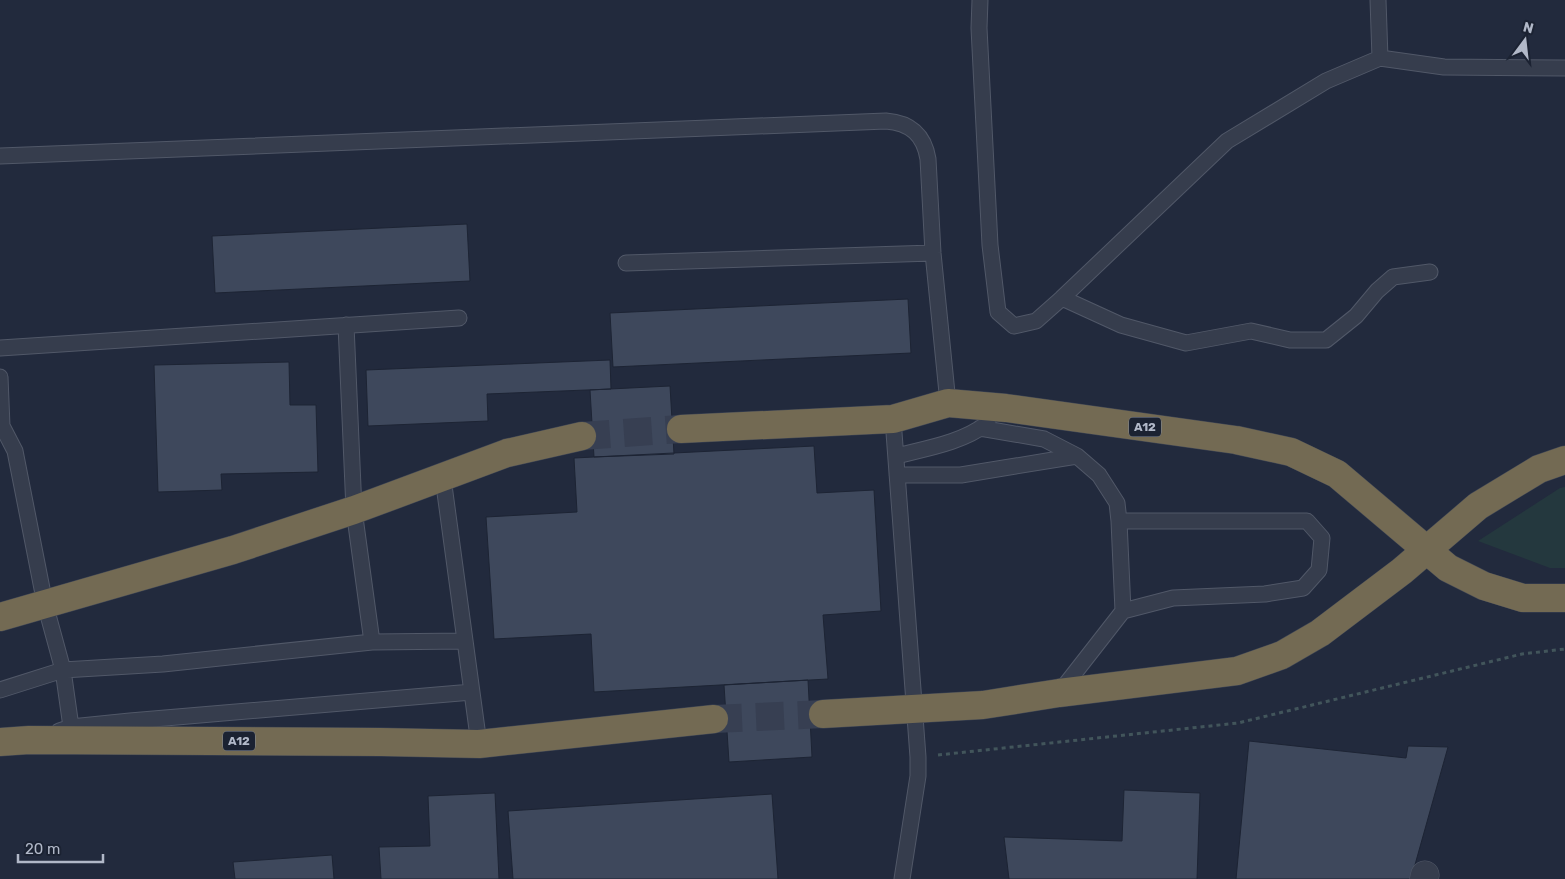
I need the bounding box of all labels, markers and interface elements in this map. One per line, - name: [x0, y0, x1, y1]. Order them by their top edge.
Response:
- north arrow: [1500, 15, 1550, 65]
- text: N: [1521, 18, 1535, 37]
- road number: A12: [1129, 418, 1161, 437]
- road number: A12: [223, 731, 255, 750]
- scale bar: [18, 832, 102, 864]
- text: 20 m: [25, 840, 60, 858]

